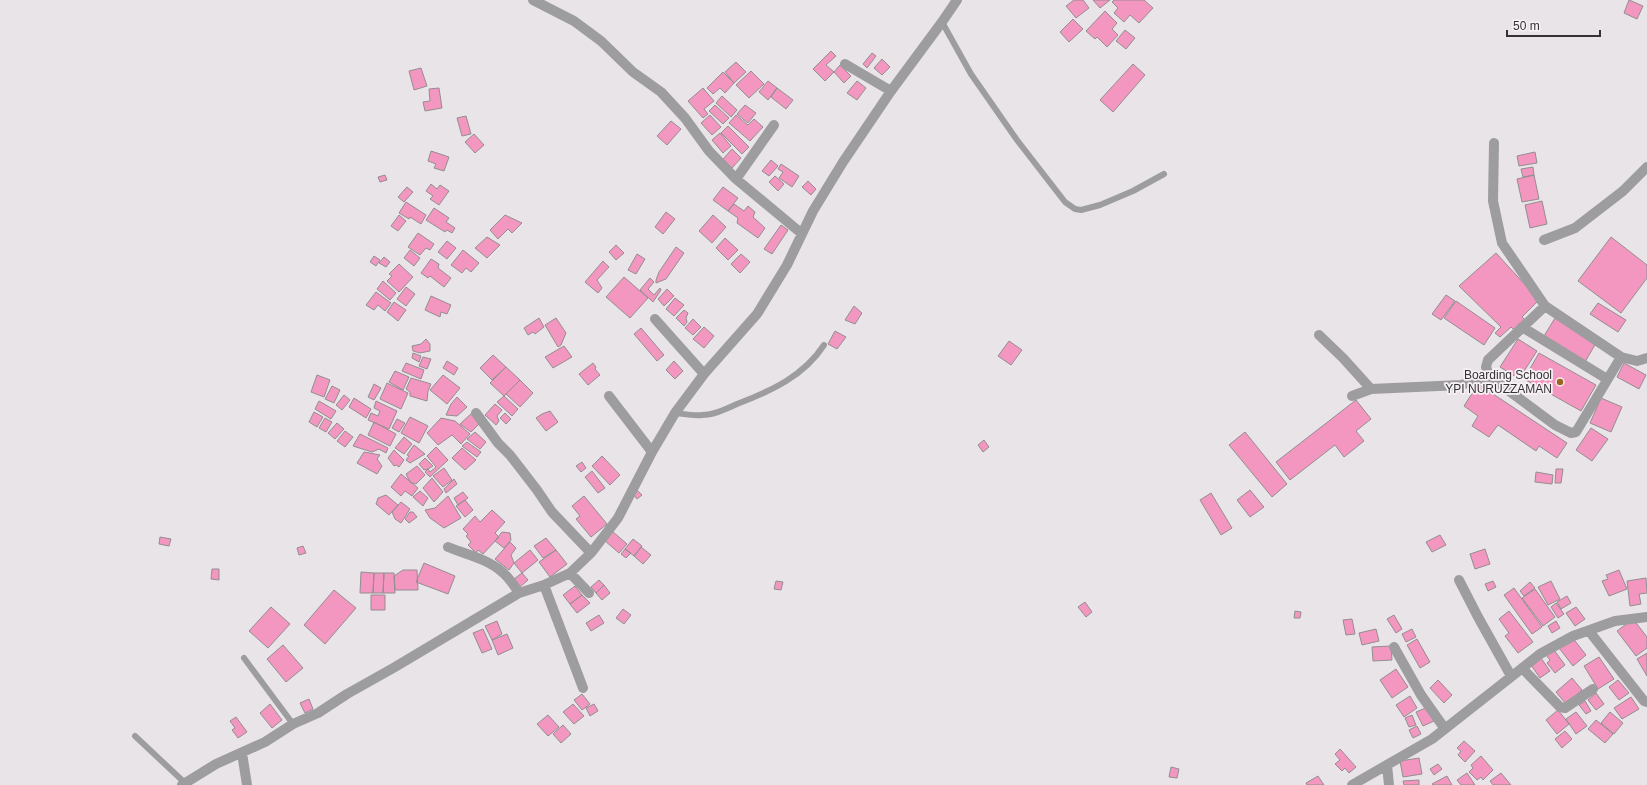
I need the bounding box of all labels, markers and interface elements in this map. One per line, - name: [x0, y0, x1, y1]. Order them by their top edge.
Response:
- scale bar: [1507, 12, 1600, 38]
- text: 50 m: [1513, 19, 1540, 33]
- place label: Boarding School YPI NURUZZAMAN: [1445, 368, 1552, 396]
- marker: Boarding School YPI NURUZZAMAN: [1555, 377, 1565, 387]

